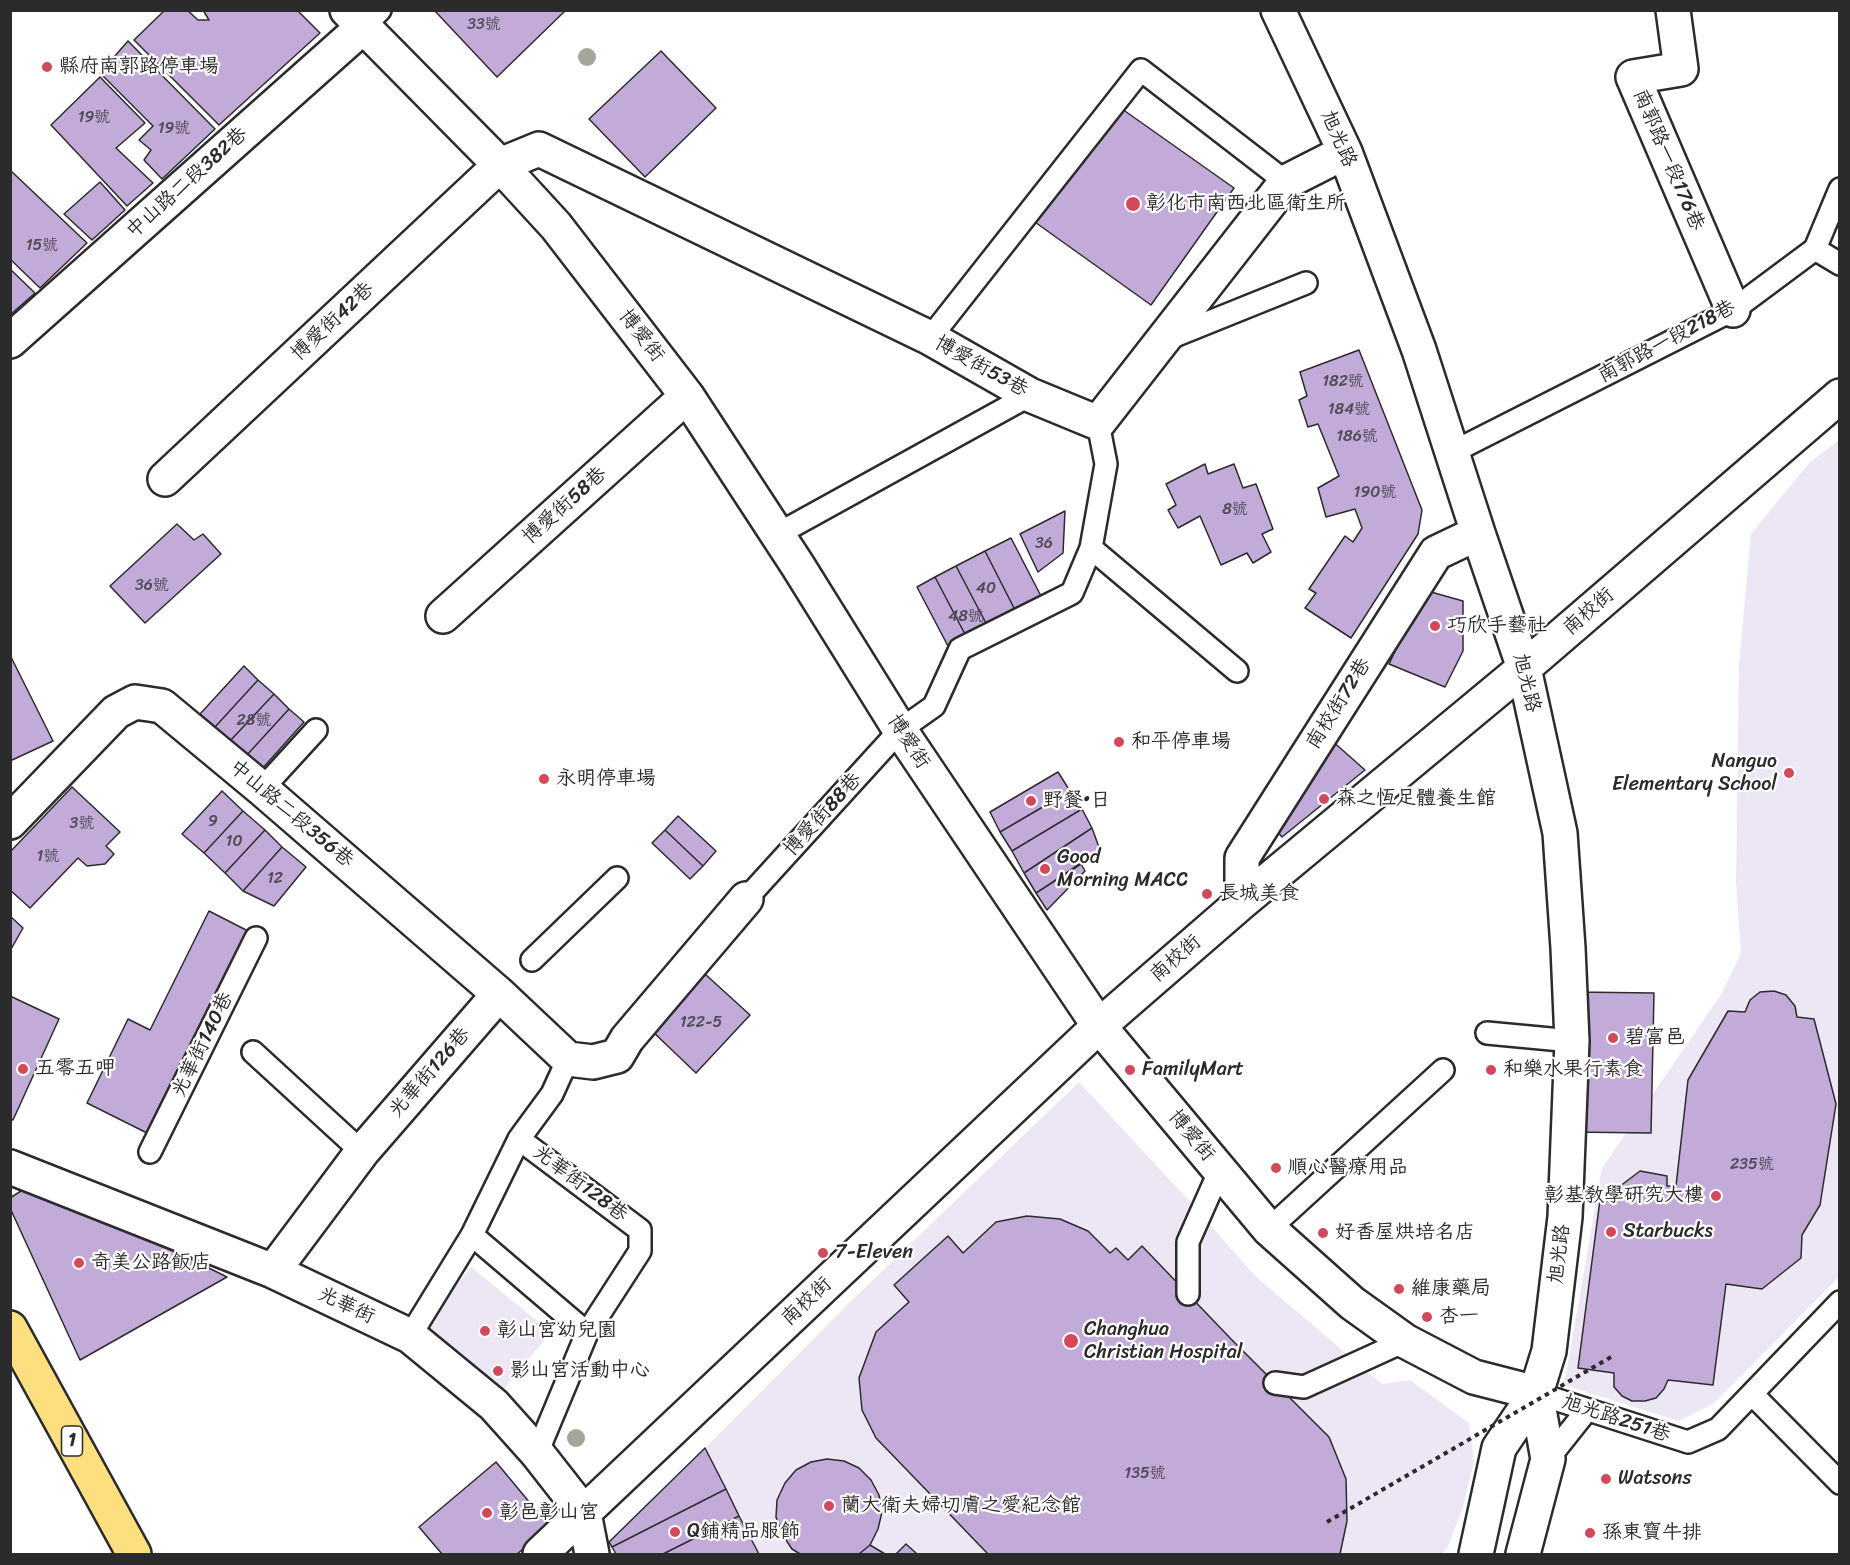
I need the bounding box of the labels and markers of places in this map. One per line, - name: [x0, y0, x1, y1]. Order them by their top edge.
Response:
- place label: 縣府南郭路停車場: [59, 55, 219, 79]
- marker: 縣府南郭路停車場: [40, 60, 54, 74]
- place label: 彰化市南西北區衛生所: [1146, 192, 1346, 216]
- marker: 彰化市南西北區衛生所: [1124, 195, 1142, 213]
- place label: 巧欣手藝社: [1447, 614, 1547, 638]
- marker: 巧欣手藝社: [1428, 619, 1442, 633]
- place label: 和平停車場: [1131, 730, 1231, 754]
- marker: 和平停車場: [1112, 735, 1126, 749]
- place label: Nanguo Elementary School: [1612, 750, 1777, 797]
- marker: Nanguo Elementary School: [1782, 766, 1796, 780]
- place label: 永明停車場: [556, 767, 656, 791]
- marker: 永明停車場: [537, 772, 551, 786]
- place label: 森之恆足體養生館: [1336, 787, 1496, 811]
- place label: 野餐•日: [1043, 789, 1111, 813]
- marker: 森之恆足體養生館: [1317, 792, 1331, 806]
- marker: 野餐•日: [1024, 794, 1038, 808]
- place label: Good Morning MACC: [1057, 846, 1188, 893]
- marker: Good Morning MACC: [1038, 862, 1052, 876]
- place label: 長城美食: [1219, 882, 1299, 906]
- marker: 長城美食: [1200, 887, 1214, 901]
- place label: 碧富邑: [1625, 1026, 1685, 1050]
- marker: 碧富邑: [1606, 1031, 1620, 1045]
- place label: 五零五呷: [35, 1057, 115, 1081]
- place label: FamilyMart: [1142, 1058, 1244, 1082]
- place label: 和樂水果行素食: [1503, 1058, 1643, 1082]
- marker: 五零五呷: [16, 1062, 30, 1076]
- marker: FamilyMart: [1123, 1063, 1137, 1077]
- marker: 和樂水果行素食: [1484, 1063, 1498, 1077]
- place label: 順心醫療用品: [1288, 1156, 1408, 1180]
- marker: 順心醫療用品: [1269, 1161, 1283, 1175]
- place label: 彰基教學研究大樓: [1544, 1184, 1704, 1208]
- marker: 彰基教學研究大樓: [1709, 1189, 1723, 1203]
- place label: Starbucks: [1623, 1220, 1713, 1244]
- place label: 好香屋烘培名店: [1335, 1221, 1475, 1245]
- marker: Starbucks: [1604, 1225, 1618, 1239]
- marker: 好香屋烘培名店: [1316, 1226, 1330, 1240]
- place label: 7-Eleven: [835, 1241, 913, 1265]
- marker: 7-Eleven: [816, 1246, 830, 1260]
- place label: 奇美公路飯店: [91, 1251, 211, 1275]
- marker: 奇美公路飯店: [72, 1256, 86, 1270]
- place label: 維康藥局: [1411, 1277, 1491, 1301]
- marker: 維康藥局: [1392, 1282, 1406, 1296]
- place label: 杏一: [1439, 1305, 1479, 1329]
- marker: 杏一: [1420, 1310, 1434, 1324]
- place label: Changhua Christian Hospital: [1084, 1318, 1243, 1365]
- place label: 彰山宮幼兒園: [497, 1319, 617, 1343]
- marker: 彰山宮幼兒園: [478, 1324, 492, 1338]
- marker: Changhua Christian Hospital: [1062, 1332, 1080, 1350]
- place label: 影山宮活動中心: [510, 1359, 650, 1383]
- marker: 影山宮活動中心: [491, 1364, 505, 1378]
- place label: Watsons: [1618, 1467, 1692, 1491]
- marker: Watsons: [1599, 1472, 1613, 1486]
- place label: 蘭大衛夫婦切膚之愛紀念館: [841, 1494, 1081, 1518]
- marker: 蘭大衛夫婦切膚之愛紀念館: [822, 1499, 836, 1513]
- place label: 彰邑彰山宮: [499, 1501, 599, 1525]
- marker: 彰邑彰山宮: [480, 1506, 494, 1520]
- place label: Q鋪精品服飾: [687, 1520, 800, 1544]
- place label: 孫東寶牛排: [1602, 1521, 1702, 1545]
- marker: Q鋪精品服飾: [668, 1525, 682, 1539]
- marker: 孫東寶牛排: [1583, 1526, 1597, 1540]

